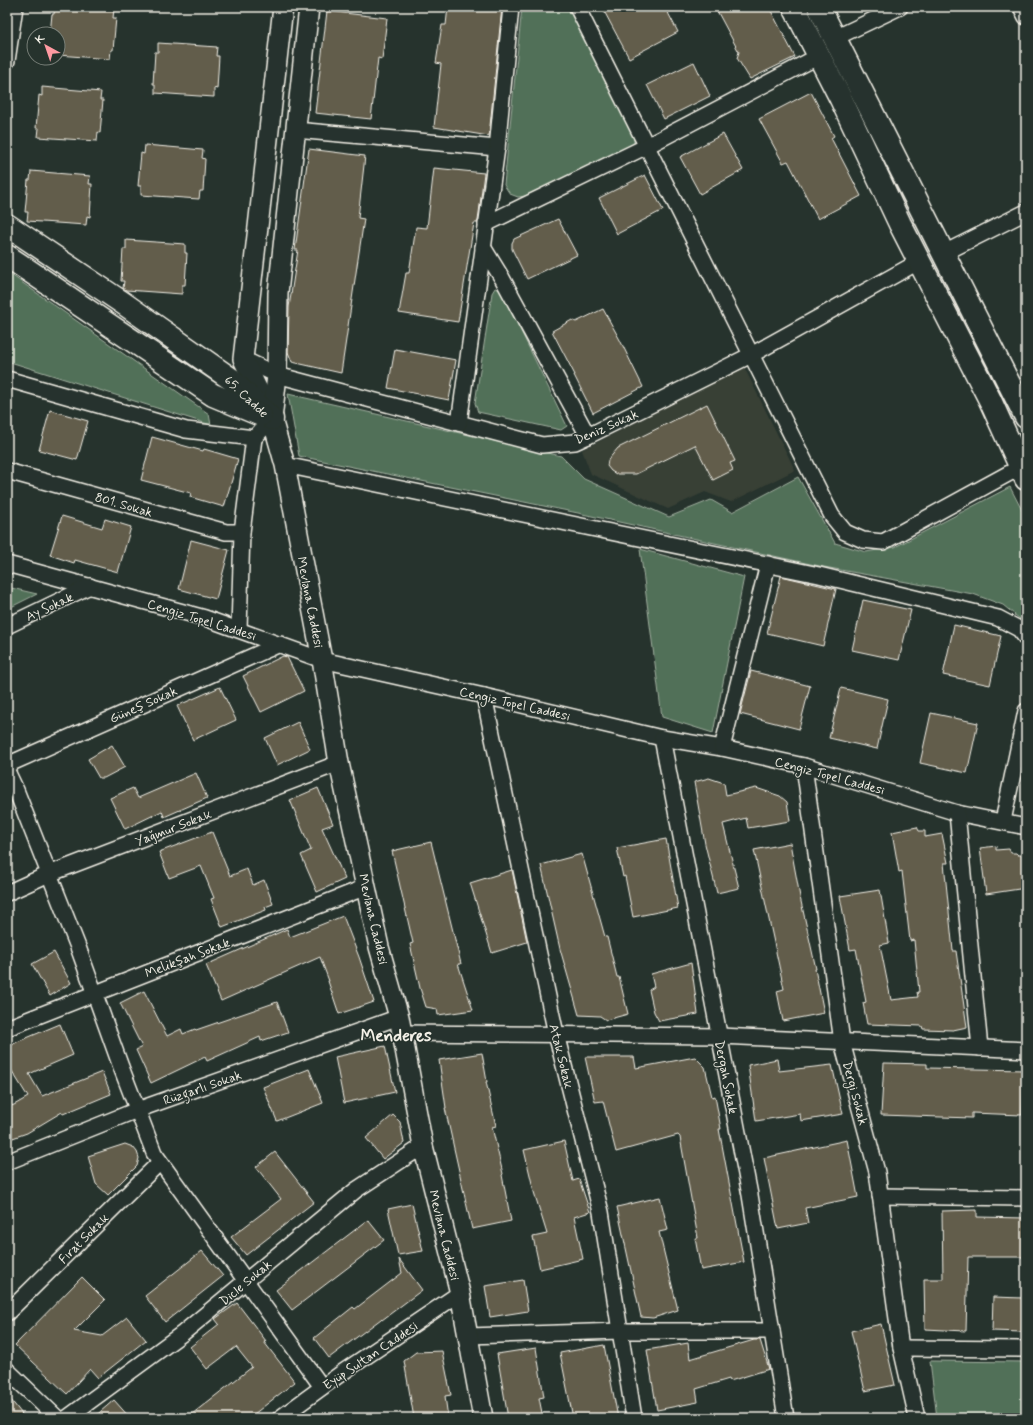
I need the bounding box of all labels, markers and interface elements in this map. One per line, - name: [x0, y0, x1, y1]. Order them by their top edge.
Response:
- north arrow: [26, 26, 66, 66]
- text: K: [33, 31, 48, 47]
- street label: 65. Cadde: [220, 372, 272, 422]
- street label: Deniz Sokak: [572, 406, 642, 449]
- street label: 801. Sokak: [93, 489, 155, 522]
- street label: Mevlana Caddesi: [292, 555, 327, 649]
- street label: Ay Sokak: [23, 589, 77, 626]
- street label: Cengiz Topel Caddesi: [145, 596, 258, 646]
- street label: Güneş Sokak: [107, 683, 181, 728]
- street label: Cengiz Topel Caddesi: [457, 683, 572, 726]
- street label: Cengiz Topel Caddesi: [772, 754, 887, 800]
- street label: Yağmur Sokak: [133, 806, 215, 851]
- street label: Mevlana Caddesi: [354, 872, 391, 966]
- street label: Melikşah Sokak: [143, 934, 233, 982]
- street label: Atak Sokak: [544, 1022, 577, 1091]
- district label: Menderes: [360, 1025, 432, 1047]
- street label: Dergah Sokak: [709, 1039, 741, 1116]
- street label: Dergi Sokak: [837, 1059, 871, 1128]
- street label: Rüzgarlı Sokak: [161, 1067, 245, 1112]
- street label: Mevlana Caddesi: [424, 1188, 463, 1282]
- street label: Fırat Sokak: [55, 1210, 113, 1268]
- street label: Dicle Sokak: [216, 1256, 276, 1310]
- street label: Eyüp Sultan Caddesi: [320, 1318, 422, 1394]

